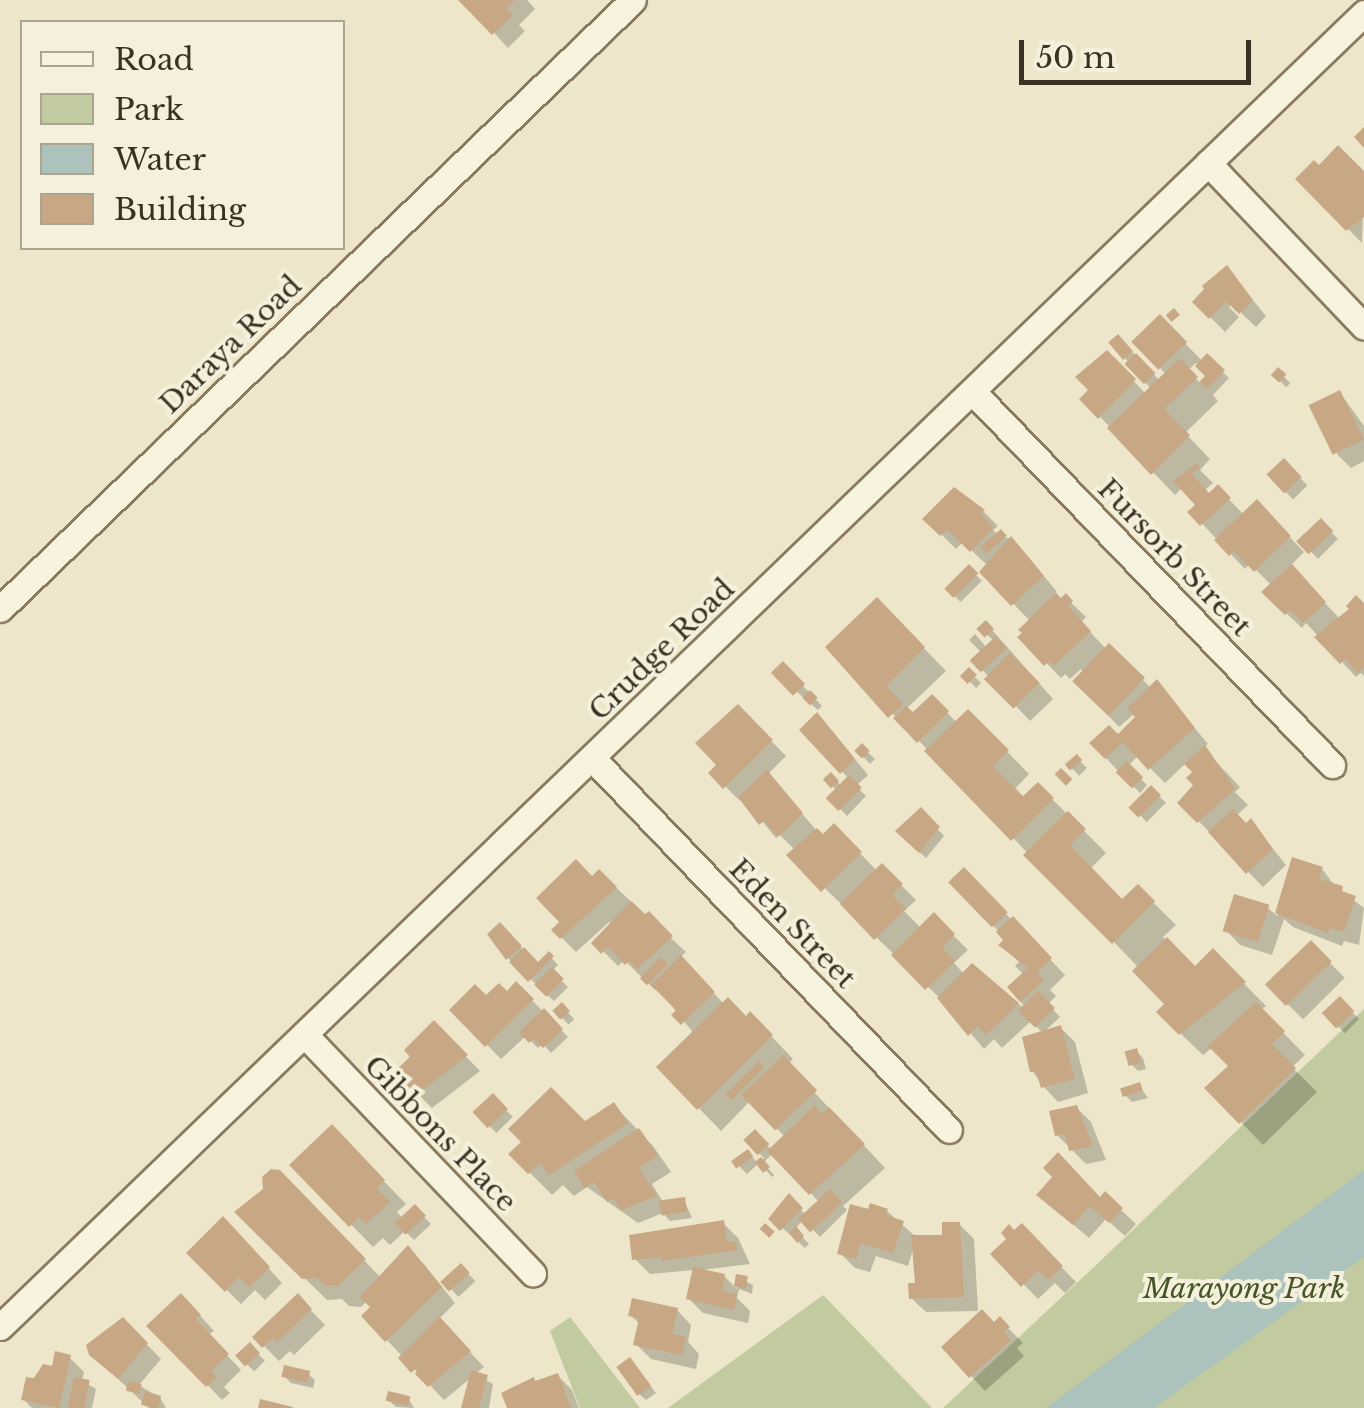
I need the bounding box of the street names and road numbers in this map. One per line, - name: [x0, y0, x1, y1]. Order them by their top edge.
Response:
- street label: Daraya Road: [153, 269, 309, 421]
- street label: Fursorb Street: [1090, 472, 1258, 644]
- street label: Crudge Road: [582, 572, 742, 728]
- street label: Eden Street: [722, 852, 862, 996]
- street label: Gibbons Place: [357, 1049, 523, 1219]

